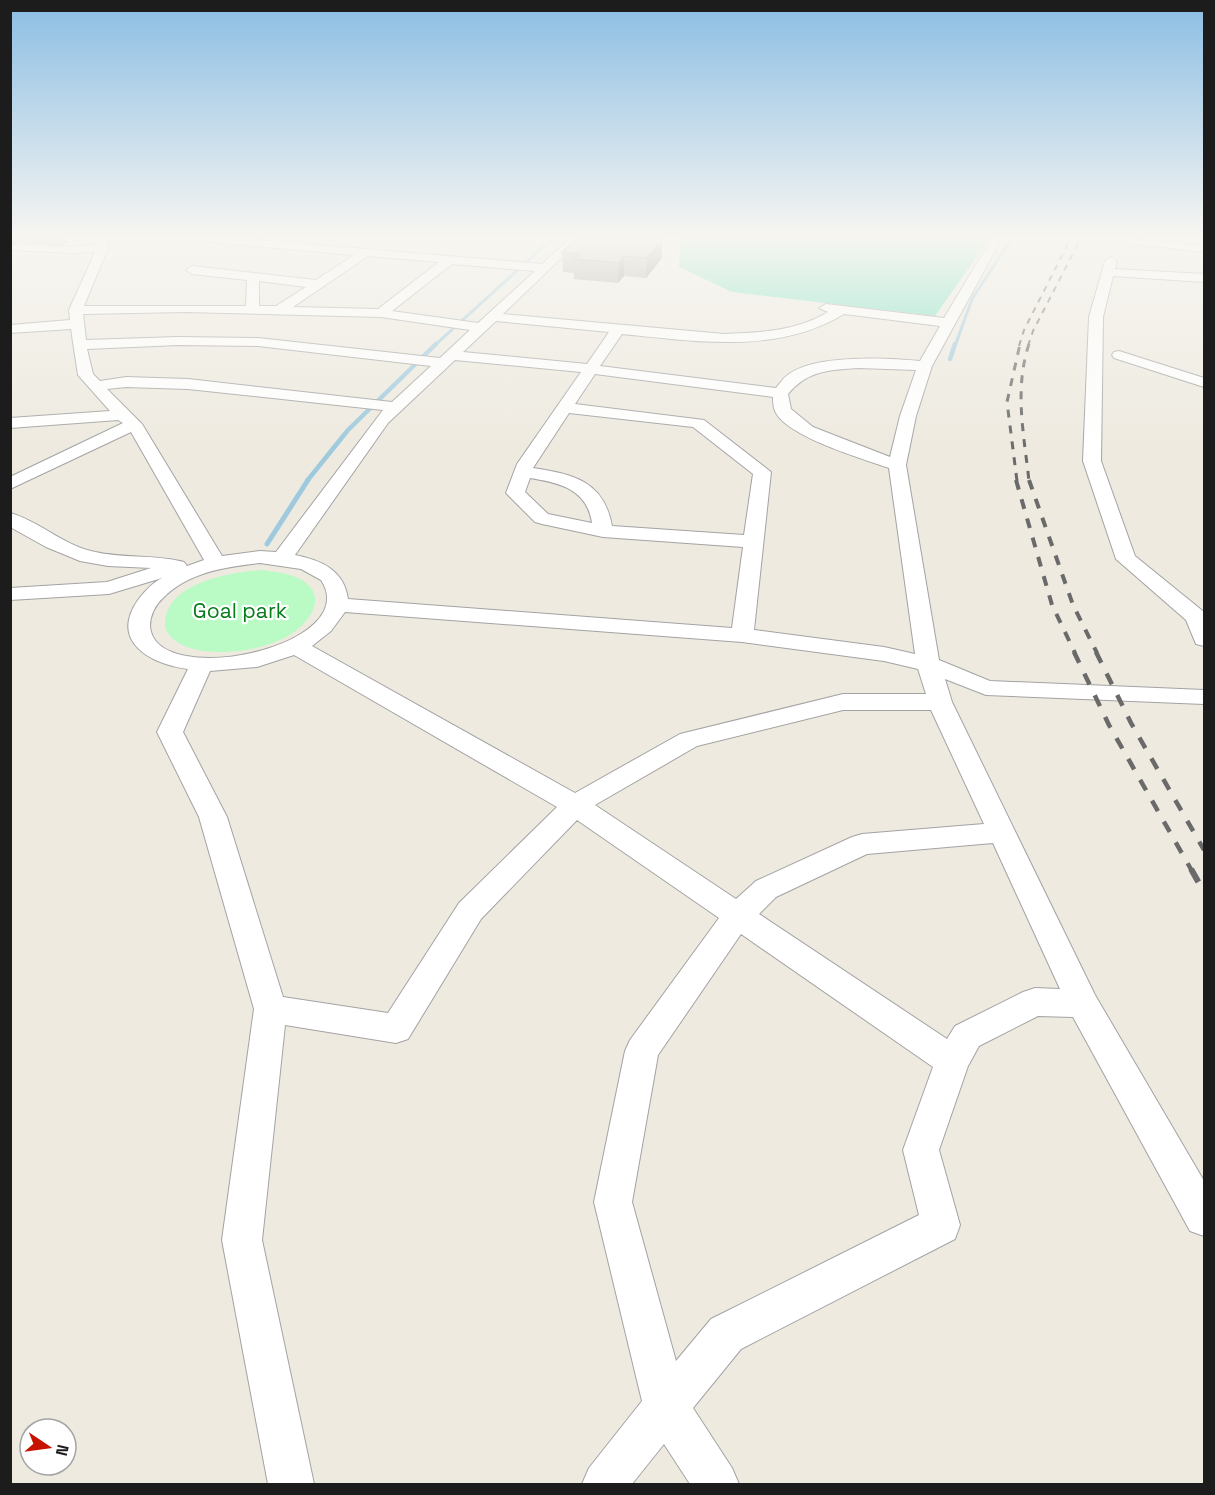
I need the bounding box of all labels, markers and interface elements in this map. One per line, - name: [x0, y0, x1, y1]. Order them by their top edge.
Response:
- park label: Goal park: [193, 597, 287, 624]
- north arrow: [18, 1417, 78, 1477]
- text: N: [51, 1443, 74, 1458]

